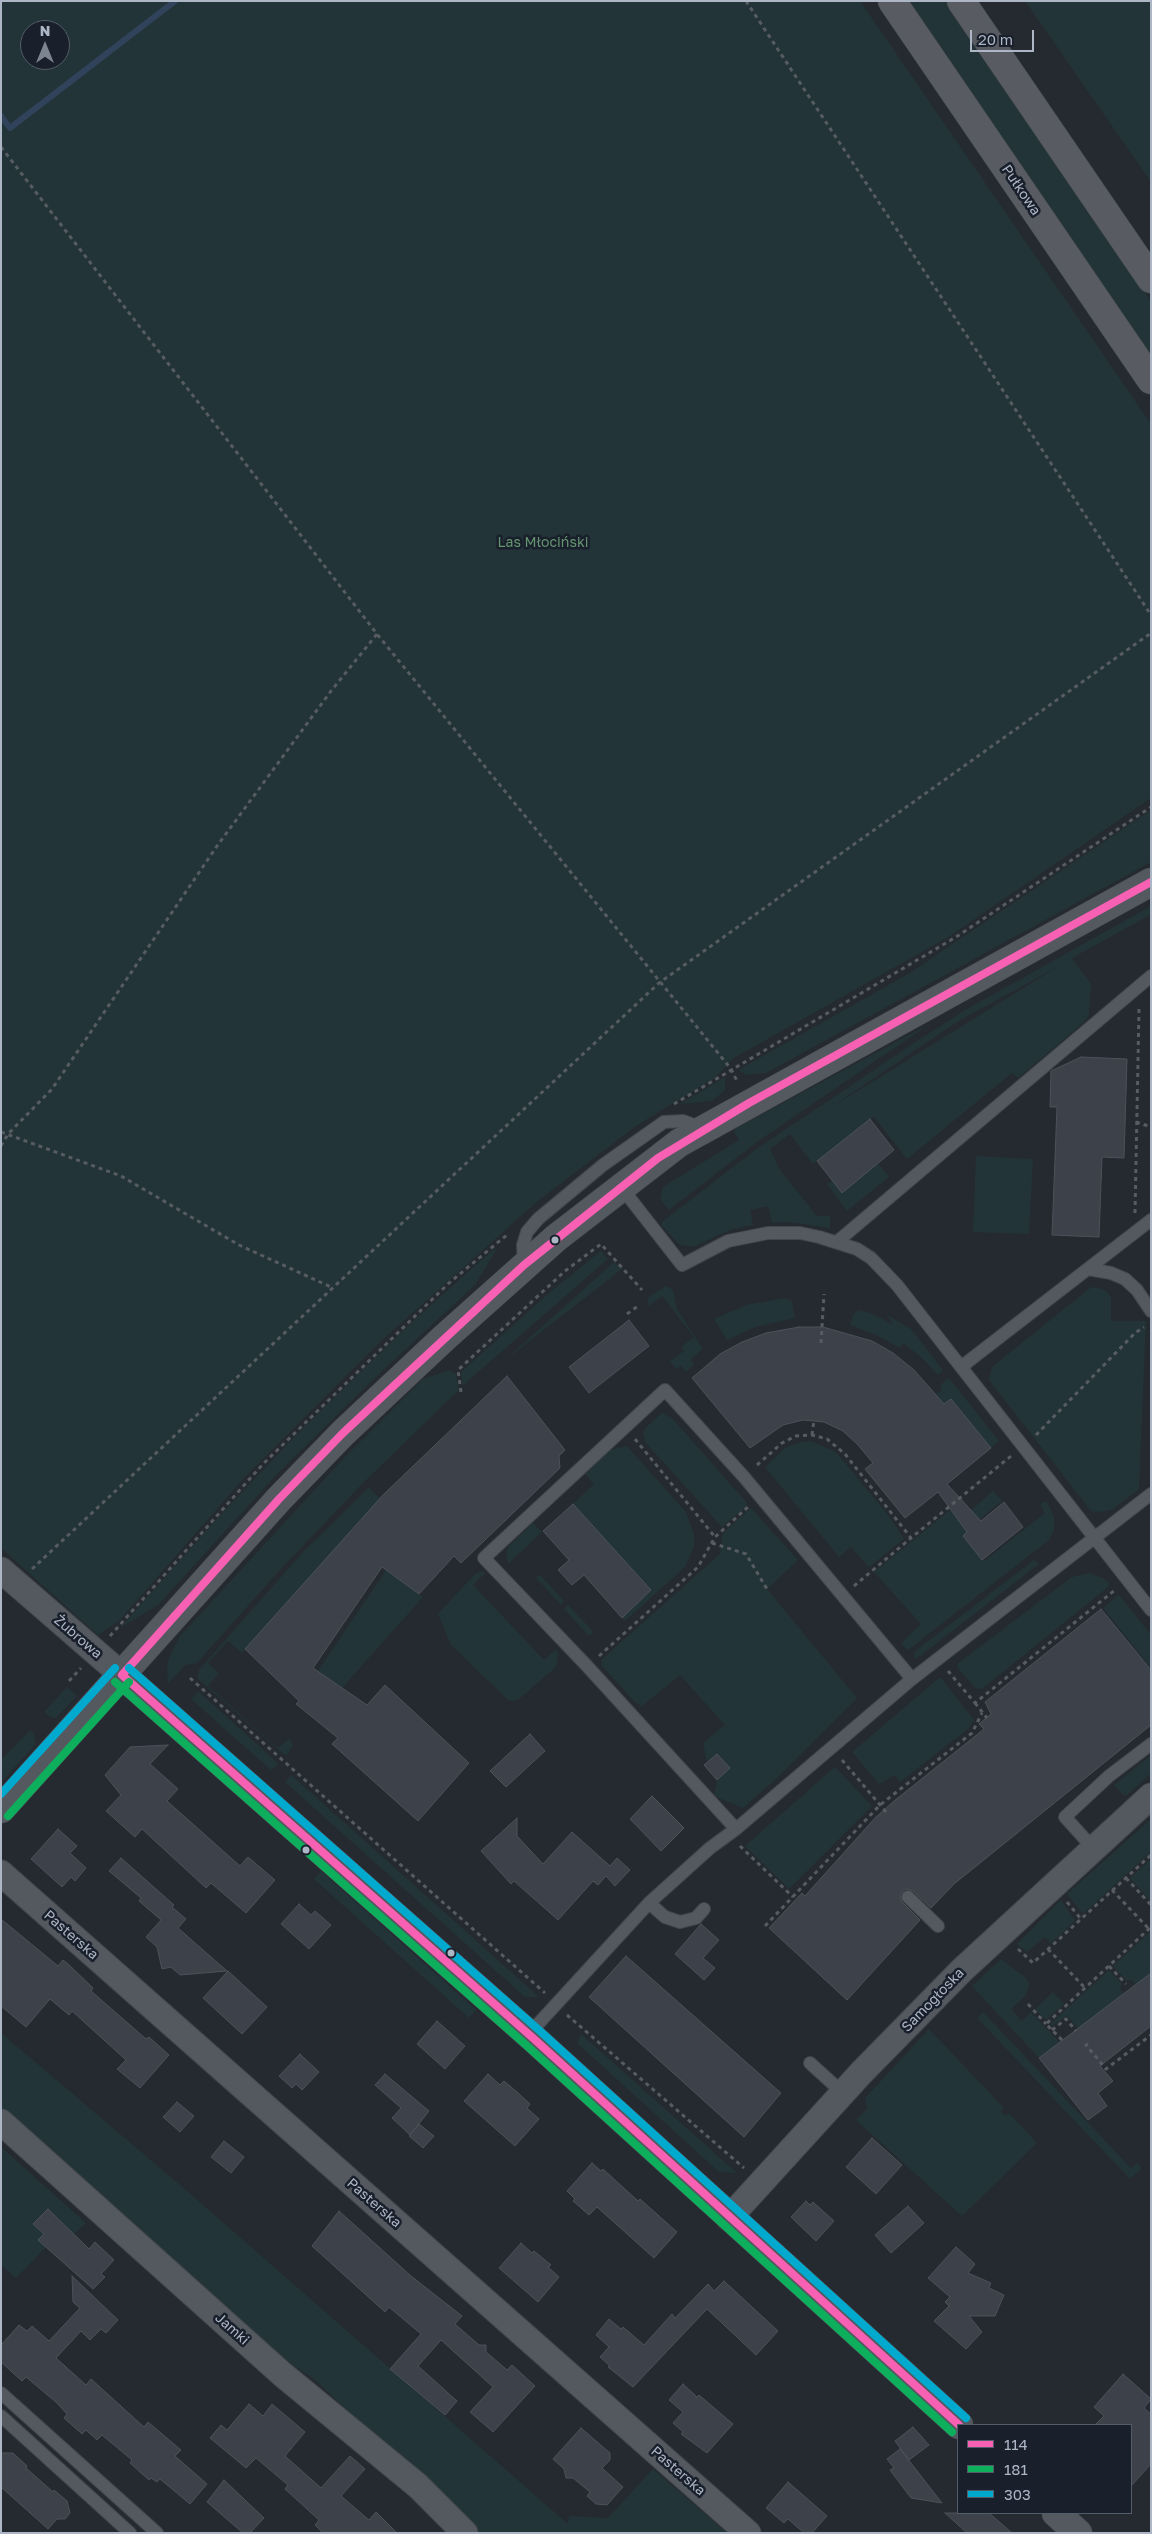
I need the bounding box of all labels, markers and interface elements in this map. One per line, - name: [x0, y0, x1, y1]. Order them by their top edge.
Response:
- north arrow: [20, 20, 70, 70]
- scale bar: [972, 20, 1036, 52]
- text: N: [40, 22, 50, 39]
- text: 20 m: [978, 30, 1013, 48]
- street label: Pułkowa: [998, 162, 1044, 218]
- park label: Las Młociński: [497, 535, 589, 551]
- unlabelled marker: [550, 1235, 560, 1245]
- street label: Żubrowa: [51, 1612, 105, 1662]
- unlabelled marker: [301, 1845, 311, 1855]
- street label: Pasterska: [40, 1907, 102, 1963]
- unlabelled marker: [446, 1948, 456, 1958]
- street label: Samogłoska: [898, 1965, 968, 2035]
- street label: Pasterska: [343, 2175, 405, 2231]
- street label: Jamki: [212, 2309, 252, 2349]
- legend: [957, 2424, 1132, 2514]
- text: 114: [1004, 2435, 1028, 2453]
- street label: Pasterska: [647, 2443, 709, 2499]
- text: 181: [1004, 2460, 1028, 2478]
- text: 303: [1004, 2485, 1031, 2503]

